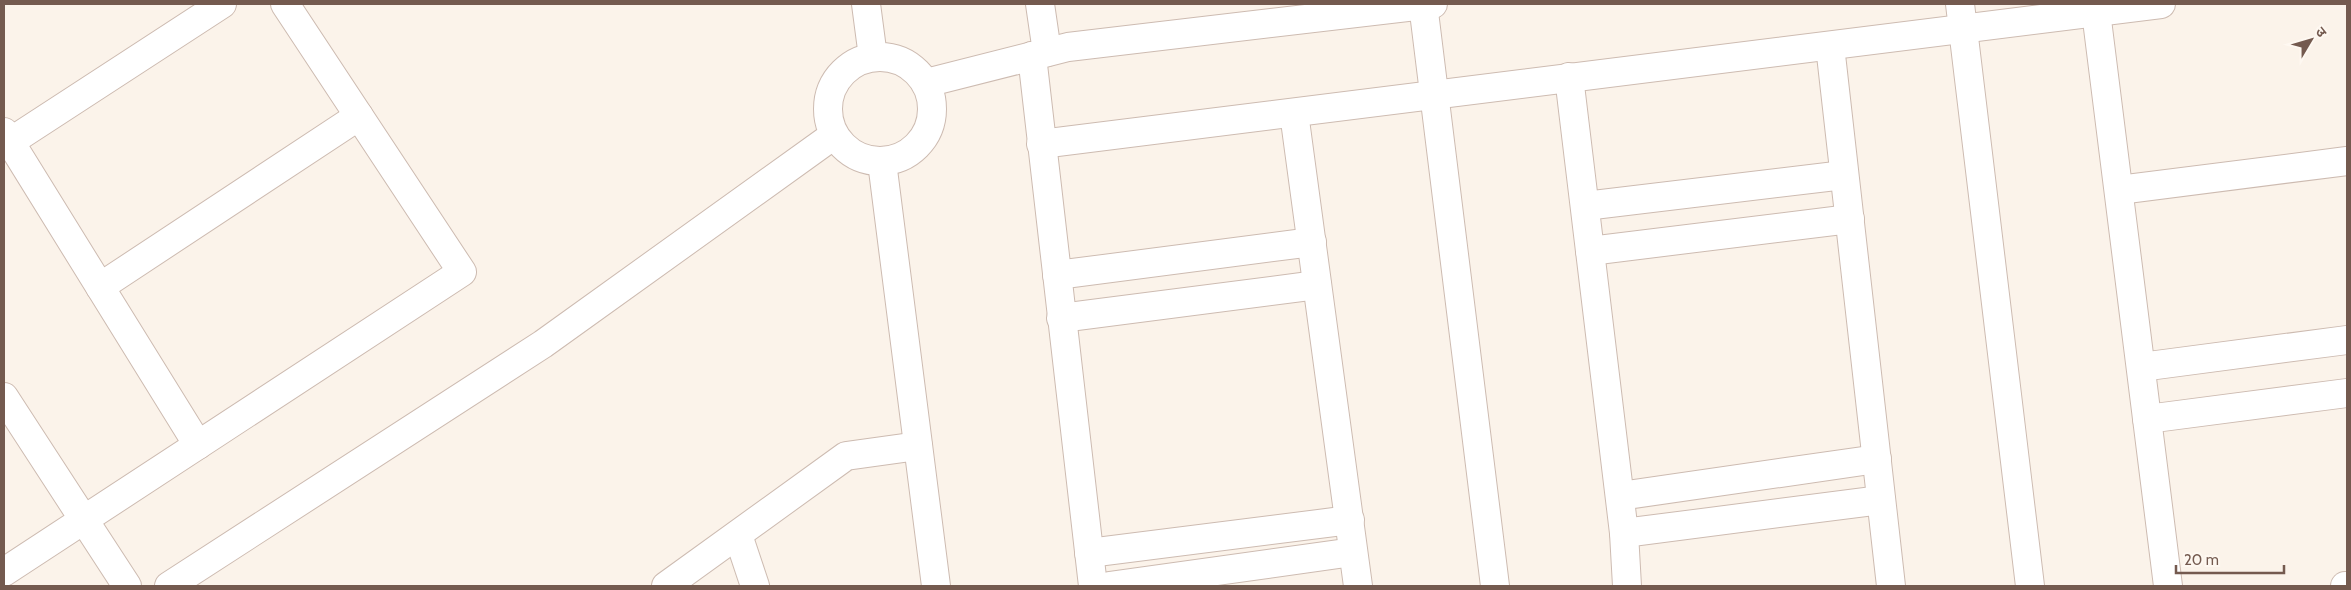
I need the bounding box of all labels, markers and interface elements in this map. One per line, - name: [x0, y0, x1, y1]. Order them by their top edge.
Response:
- north arrow: [2286, 15, 2336, 65]
- text: उ: [2312, 23, 2331, 41]
- scale bar: [2176, 542, 2284, 574]
- text: 20 m: [2184, 551, 2219, 569]

